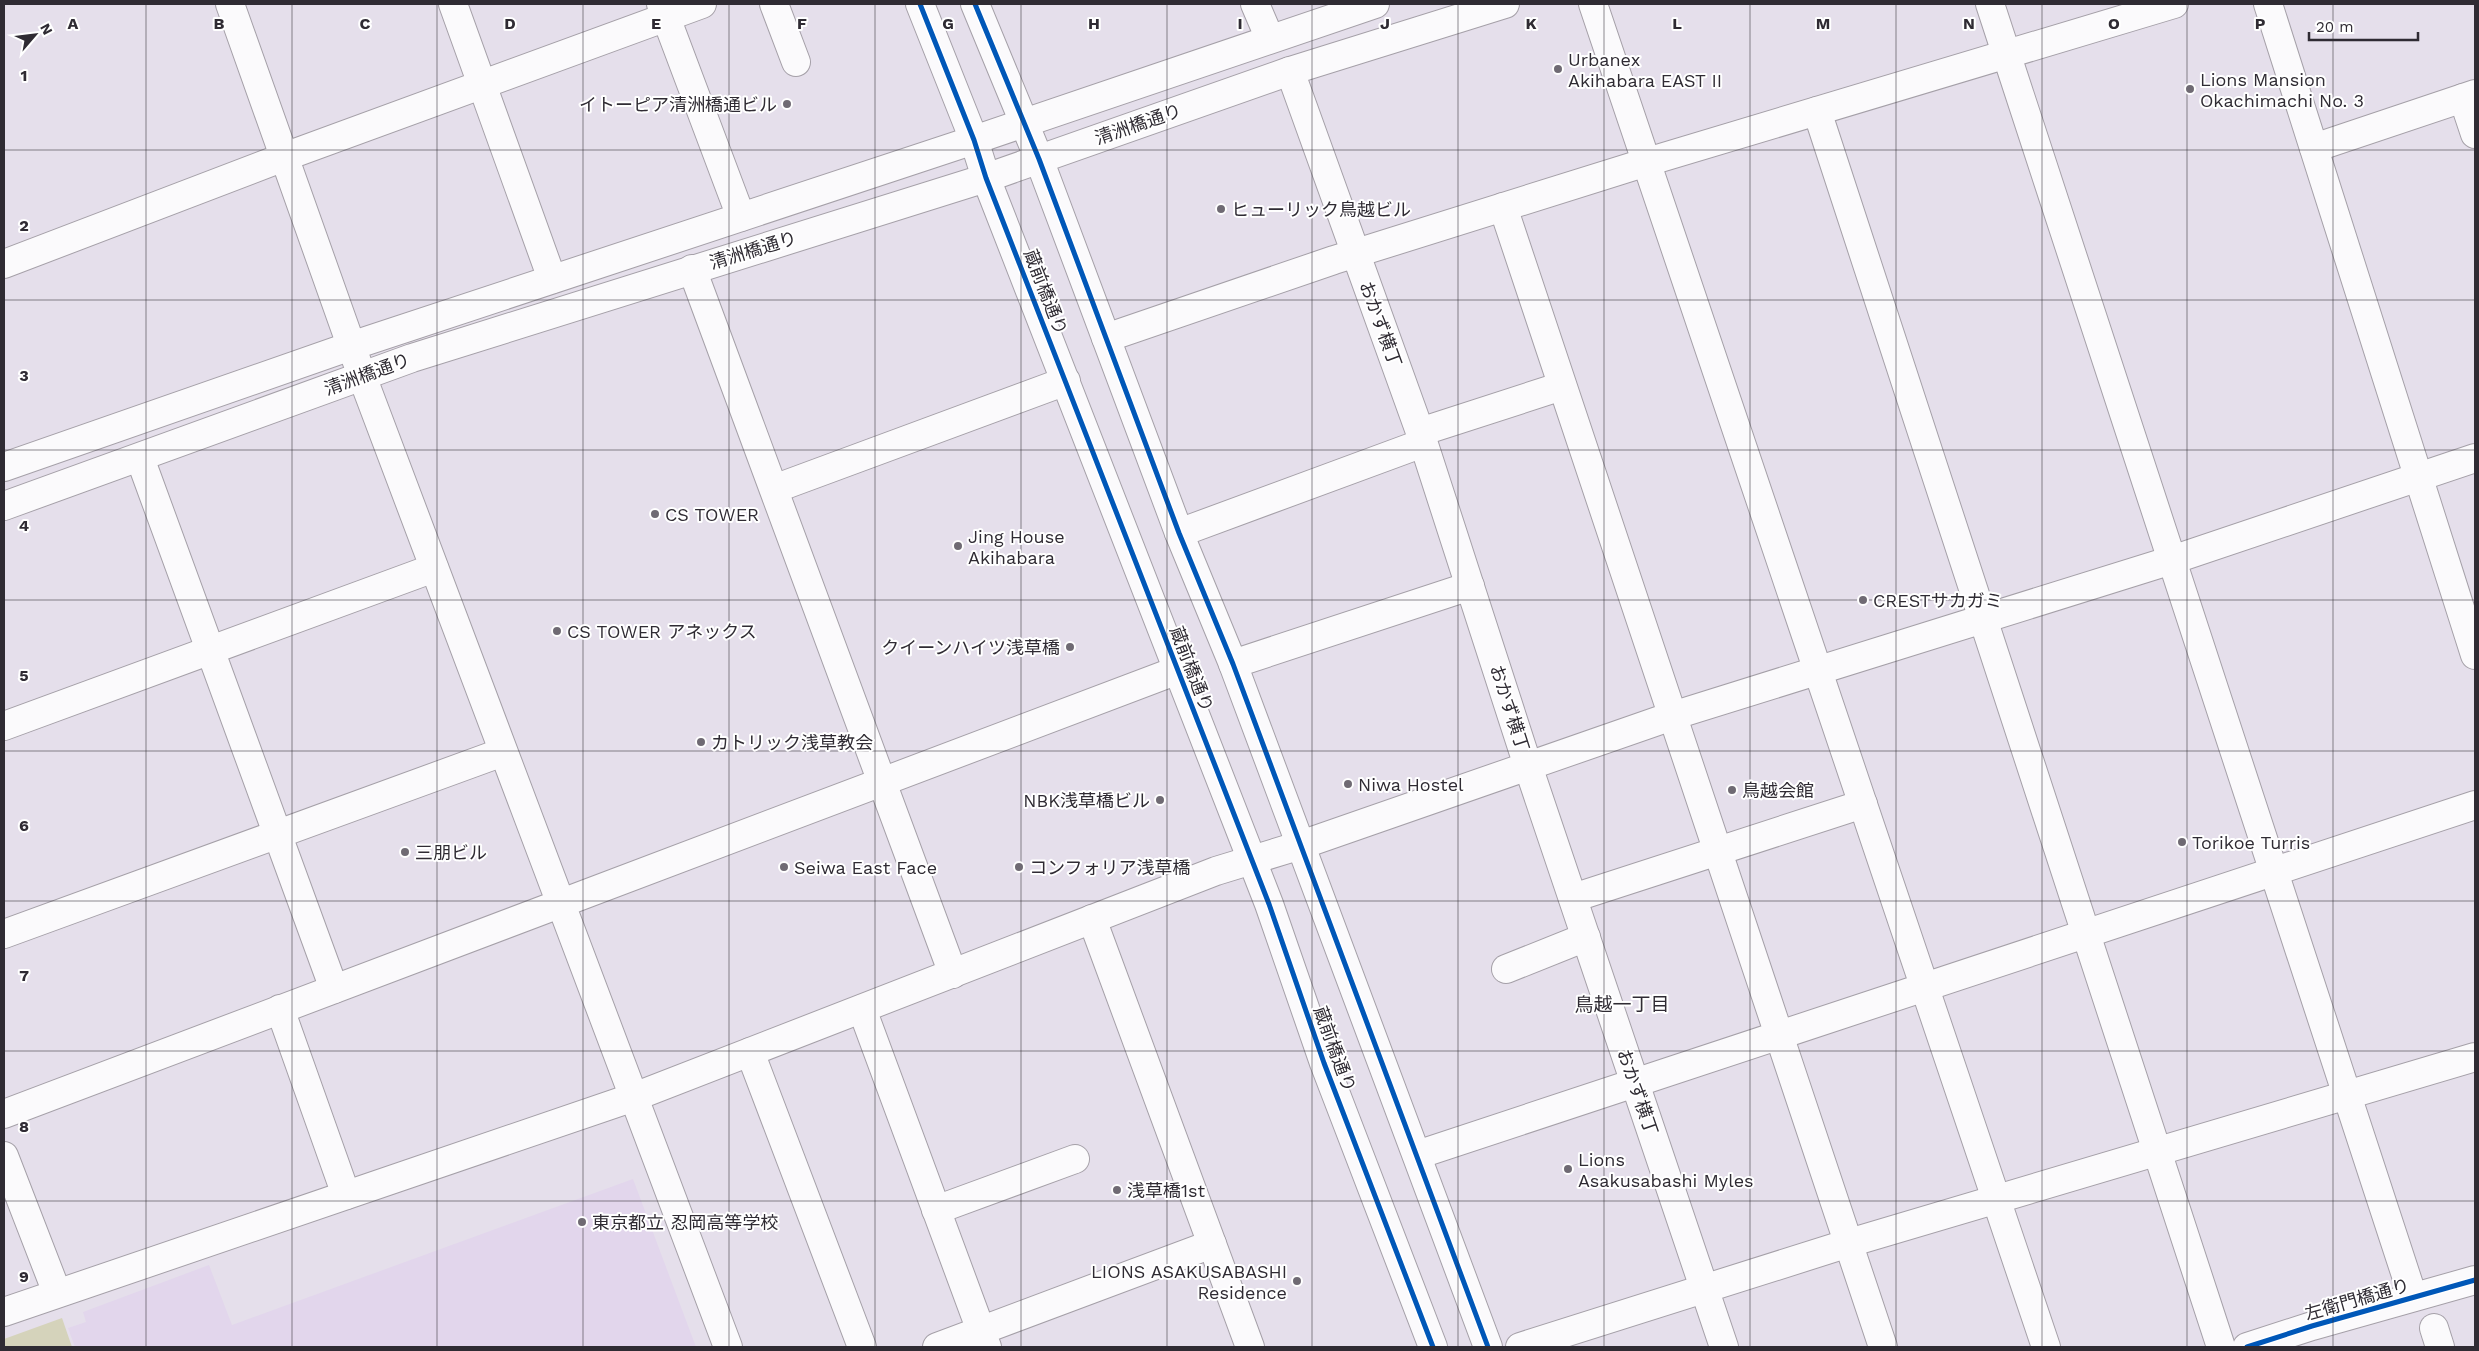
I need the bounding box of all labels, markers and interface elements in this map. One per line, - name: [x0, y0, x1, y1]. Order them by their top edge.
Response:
- north arrow: [10, 10, 60, 60]
- scale bar: [2309, 10, 2418, 42]
- text: A: [68, 14, 79, 33]
- text: B: [214, 14, 225, 33]
- text: C: [360, 14, 371, 33]
- text: D: [504, 14, 516, 33]
- text: E: [651, 14, 661, 33]
- text: F: [797, 14, 807, 33]
- text: G: [942, 14, 954, 33]
- text: H: [1088, 14, 1100, 33]
- text: I: [1237, 14, 1243, 33]
- text: J: [1380, 14, 1390, 33]
- text: K: [1525, 14, 1537, 33]
- text: L: [1672, 14, 1682, 33]
- text: M: [1816, 14, 1830, 33]
- text: N: [1963, 14, 1975, 33]
- text: O: [2108, 14, 2120, 33]
- text: P: [2255, 14, 2266, 33]
- text: 20 m: [2316, 18, 2354, 36]
- text: N: [37, 21, 56, 37]
- place label: Urbanex Akihabara EAST II: [1568, 49, 1722, 91]
- marker: Urbanex Akihabara EAST II: [1552, 63, 1564, 75]
- text: 1: [21, 66, 27, 85]
- place label: Lions Mansion Okachimachi No. 3: [2200, 69, 2364, 111]
- marker: Lions Mansion Okachimachi No. 3: [2184, 83, 2196, 95]
- place label: イトーピア清洲橋通ビル: [579, 94, 777, 115]
- marker: イトーピア清洲橋通ビル: [781, 98, 793, 110]
- street label: 清洲橋通り: [1092, 99, 1184, 149]
- place label: ヒューリック鳥越ビル: [1231, 199, 1411, 220]
- marker: ヒューリック鳥越ビル: [1215, 203, 1227, 215]
- text: 2: [19, 216, 29, 235]
- street label: 清洲橋通り: [707, 227, 799, 273]
- street label: 蔵前橋通り: [1020, 246, 1072, 338]
- street label: おかず横丁: [1356, 278, 1406, 370]
- street label: 清洲橋通り: [321, 349, 413, 399]
- text: 3: [19, 366, 29, 385]
- place label: CS TOWER: [665, 504, 759, 525]
- marker: CS TOWER: [649, 508, 661, 520]
- text: 4: [19, 516, 29, 535]
- place label: Jing House Akihabara: [968, 526, 1065, 568]
- marker: Jing House Akihabara: [952, 540, 964, 552]
- place label: CRESTサカガミ: [1873, 590, 2003, 611]
- marker: CRESTサカガミ: [1857, 594, 1869, 606]
- place label: CS TOWER アネックス: [567, 621, 757, 642]
- street label: 蔵前橋通り: [1166, 623, 1218, 715]
- marker: CS TOWER アネックス: [551, 625, 563, 637]
- place label: クイーンハイツ浅草橋: [881, 637, 1060, 658]
- marker: クイーンハイツ浅草橋: [1064, 641, 1076, 653]
- street label: おかず横丁: [1486, 662, 1534, 754]
- text: 5: [19, 666, 29, 685]
- place label: カトリック浅草教会: [711, 732, 873, 753]
- marker: カトリック浅草教会: [695, 736, 707, 748]
- place label: Niwa Hostel: [1358, 774, 1464, 795]
- marker: Niwa Hostel: [1342, 778, 1354, 790]
- place label: 鳥越会館: [1742, 780, 1814, 801]
- marker: 鳥越会館: [1726, 784, 1738, 796]
- place label: NBK浅草橋ビル: [1023, 790, 1150, 811]
- marker: NBK浅草橋ビル: [1154, 794, 1166, 806]
- text: 6: [19, 816, 29, 835]
- place label: Torikoe Turris: [2192, 832, 2310, 853]
- marker: Torikoe Turris: [2176, 836, 2188, 848]
- place label: 三朋ビル: [415, 842, 487, 863]
- marker: 三朋ビル: [399, 846, 411, 858]
- place label: Seiwa East Face: [794, 857, 937, 878]
- place label: コンフォリア浅草橋: [1029, 857, 1190, 878]
- marker: Seiwa East Face: [778, 861, 790, 873]
- marker: コンフォリア浅草橋: [1013, 861, 1025, 873]
- text: 7: [19, 966, 29, 985]
- district label: 鳥越一丁目: [1574, 993, 1670, 1016]
- street label: 蔵前橋通り: [1310, 1003, 1360, 1095]
- street label: おかず横丁: [1613, 1046, 1663, 1138]
- text: 8: [19, 1117, 29, 1136]
- place label: Lions Asakusabashi Myles: [1578, 1149, 1754, 1191]
- marker: Lions Asakusabashi Myles: [1562, 1163, 1574, 1175]
- place label: 浅草橋1st: [1127, 1180, 1206, 1201]
- marker: 浅草橋1st: [1111, 1184, 1123, 1196]
- place label: 東京都立 忍岡高等学校: [592, 1212, 778, 1233]
- marker: 東京都立 忍岡高等学校: [576, 1216, 588, 1228]
- place label: LIONS ASAKUSABASHI Residence: [1091, 1261, 1287, 1303]
- text: 9: [19, 1267, 29, 1286]
- street label: 左衛門橋通り: [2302, 1274, 2412, 1324]
- marker: LIONS ASAKUSABASHI Residence: [1291, 1275, 1303, 1287]

